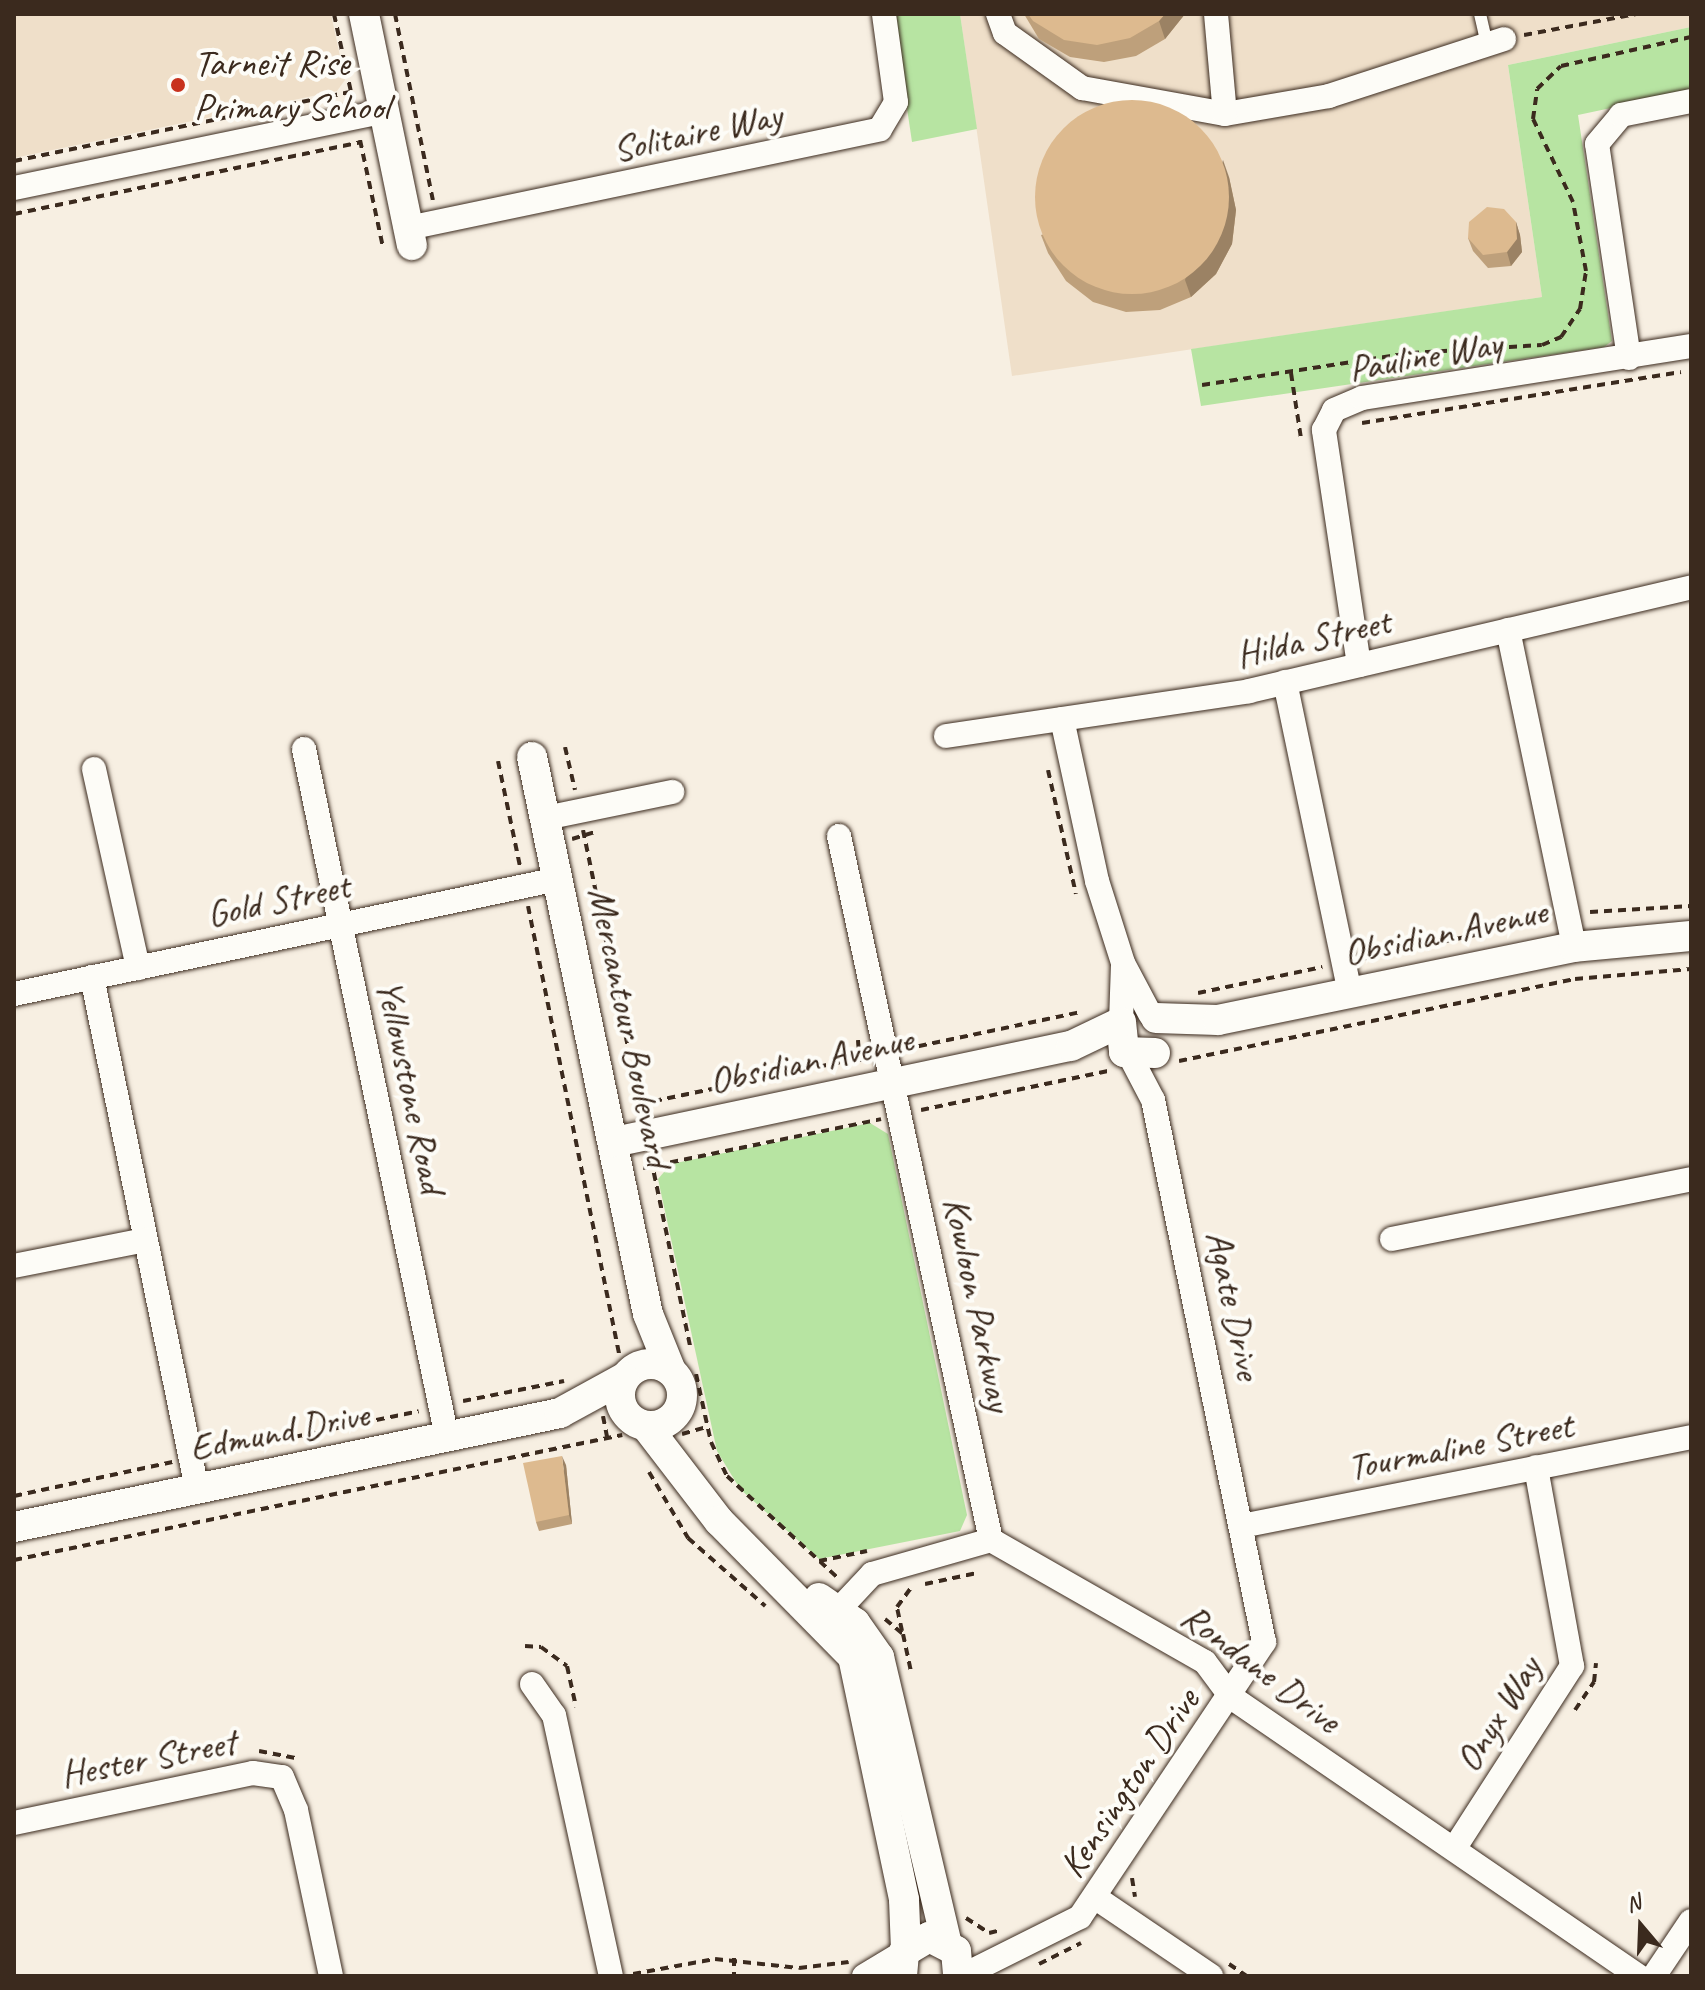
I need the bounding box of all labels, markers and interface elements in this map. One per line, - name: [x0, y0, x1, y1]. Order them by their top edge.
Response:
- place label: Tarneit Rise Primary School: [194, 40, 389, 130]
- marker: Tarneit Rise Primary School: [169, 76, 187, 94]
- street label: Solitaire Way: [608, 92, 786, 172]
- street label: Pauline Way: [1345, 320, 1505, 392]
- street label: Hilda Street: [1231, 598, 1395, 678]
- street label: Gold Street: [202, 863, 354, 937]
- street label: Mercantour Boulevard: [578, 882, 682, 1172]
- street label: Obsidian Avenue: [1339, 888, 1551, 976]
- street label: Yellowstone Road: [366, 975, 456, 1197]
- street label: Obsidian Avenue: [705, 1016, 917, 1104]
- street label: Kowloon Parkway: [933, 1193, 1023, 1415]
- street label: Agate Drive: [1196, 1226, 1272, 1384]
- street label: Edmund Drive: [185, 1391, 373, 1471]
- street label: Tourmaline Street: [1343, 1402, 1577, 1490]
- street label: Rondane Drive: [1172, 1593, 1350, 1743]
- street label: Onyx Way: [1445, 1648, 1551, 1780]
- street label: Kensington Drive: [1049, 1680, 1209, 1886]
- street label: Hester Street: [57, 1719, 239, 1797]
- north arrow: [1601, 1886, 1681, 1966]
- text: N: [1622, 1888, 1644, 1919]

